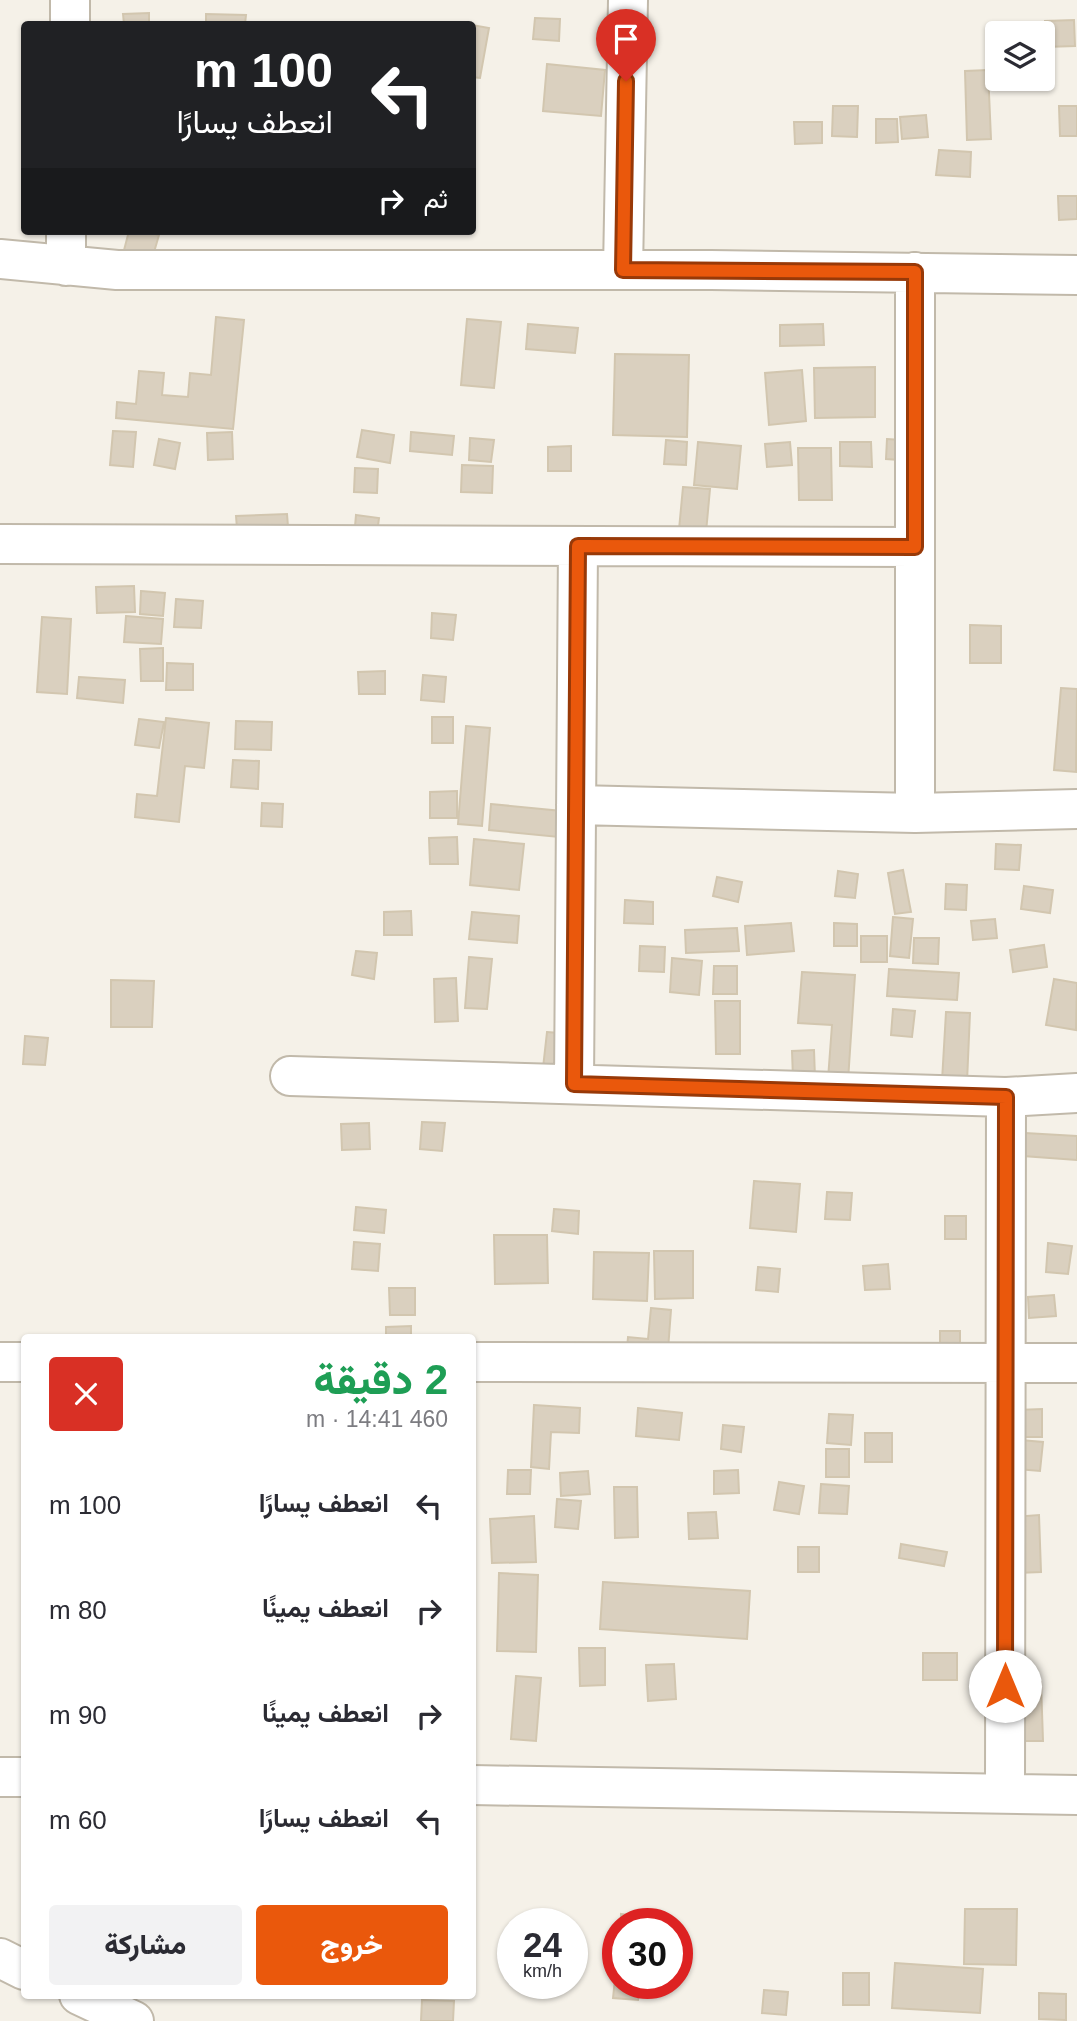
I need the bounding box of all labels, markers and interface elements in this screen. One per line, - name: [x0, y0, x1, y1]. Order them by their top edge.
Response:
- pin: [596, 9, 656, 81]
- icon: arrive: [607, 20, 645, 58]
- map controls: [985, 21, 1055, 91]
- button: layers: [985, 21, 1055, 91]
- text: 100 m: [194, 43, 333, 97]
- icon: left: [357, 49, 448, 140]
- text: انعطف يسارًا: [176, 104, 333, 140]
- icon: right: [372, 182, 410, 220]
- text: ثم: [424, 184, 448, 214]
- text: 2 دقيقة: [314, 1356, 448, 1403]
- button: close: [49, 1357, 123, 1431]
- text: 460 m · 14:41: [306, 1406, 448, 1432]
- icon: left: [410, 1487, 448, 1525]
- text: انعطف يسارًا: [259, 1488, 389, 1518]
- text: 100 m: [49, 1490, 121, 1520]
- icon: right: [410, 1592, 448, 1630]
- text: انعطف يمينًا: [262, 1593, 389, 1623]
- text: 80 m: [49, 1595, 107, 1625]
- position arrow: [968, 1649, 1042, 1723]
- icon: right: [410, 1697, 448, 1735]
- text: انعطف يمينًا: [262, 1698, 389, 1728]
- text: 90 m: [49, 1700, 107, 1730]
- icon: left: [410, 1802, 448, 1840]
- text: انعطف يسارًا: [259, 1803, 389, 1833]
- text: 60 m: [49, 1805, 107, 1835]
- button: مشاركة: [49, 1905, 242, 1985]
- button: خروج: [256, 1905, 448, 1985]
- speed limit sign: 30: [602, 1908, 693, 1999]
- text: 24: [523, 1925, 562, 1964]
- text: km/h: [523, 1961, 562, 1981]

